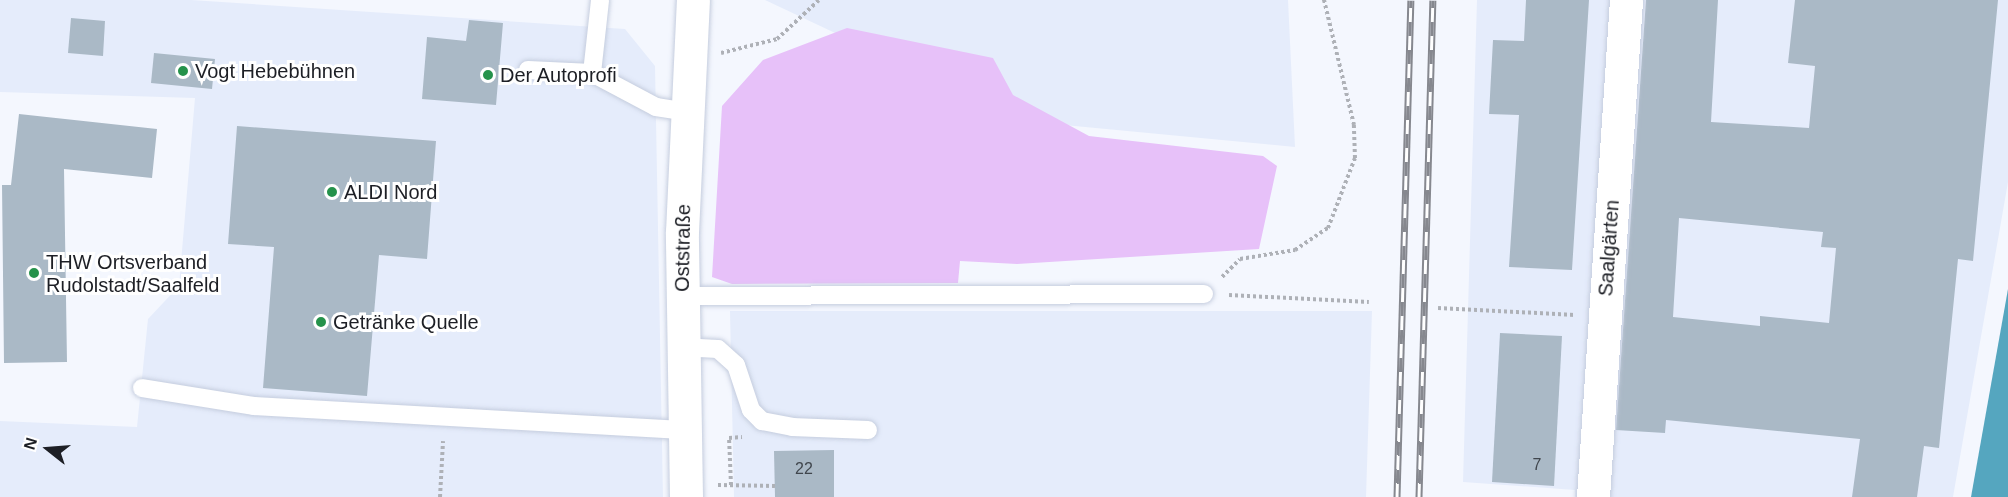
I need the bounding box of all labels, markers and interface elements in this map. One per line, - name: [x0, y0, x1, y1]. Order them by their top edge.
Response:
- place label: Vogt Hebebühnen: [195, 59, 355, 83]
- place label: Der Autoprofi: [500, 63, 618, 87]
- marker: Vogt Hebebühnen: [176, 64, 190, 78]
- marker: Der Autoprofi: [481, 68, 495, 82]
- place label: ALDI Nord: [344, 180, 437, 204]
- marker: ALDI Nord: [325, 185, 339, 199]
- street label: Saalgärten: [1594, 199, 1624, 297]
- street label: Oststraße: [670, 204, 696, 292]
- place label: THW Ortsverband Rudolstadt/Saalfeld: [46, 250, 219, 297]
- marker: THW Ortsverband Rudolstadt/Saalfeld: [27, 266, 41, 280]
- place label: Getränke Quelle: [333, 310, 479, 334]
- marker: Getränke Quelle: [314, 315, 328, 329]
- north arrow: [18, 419, 78, 479]
- text: N: [20, 436, 40, 452]
- house number: 7: [1533, 455, 1541, 475]
- house number: 22: [795, 459, 813, 479]

